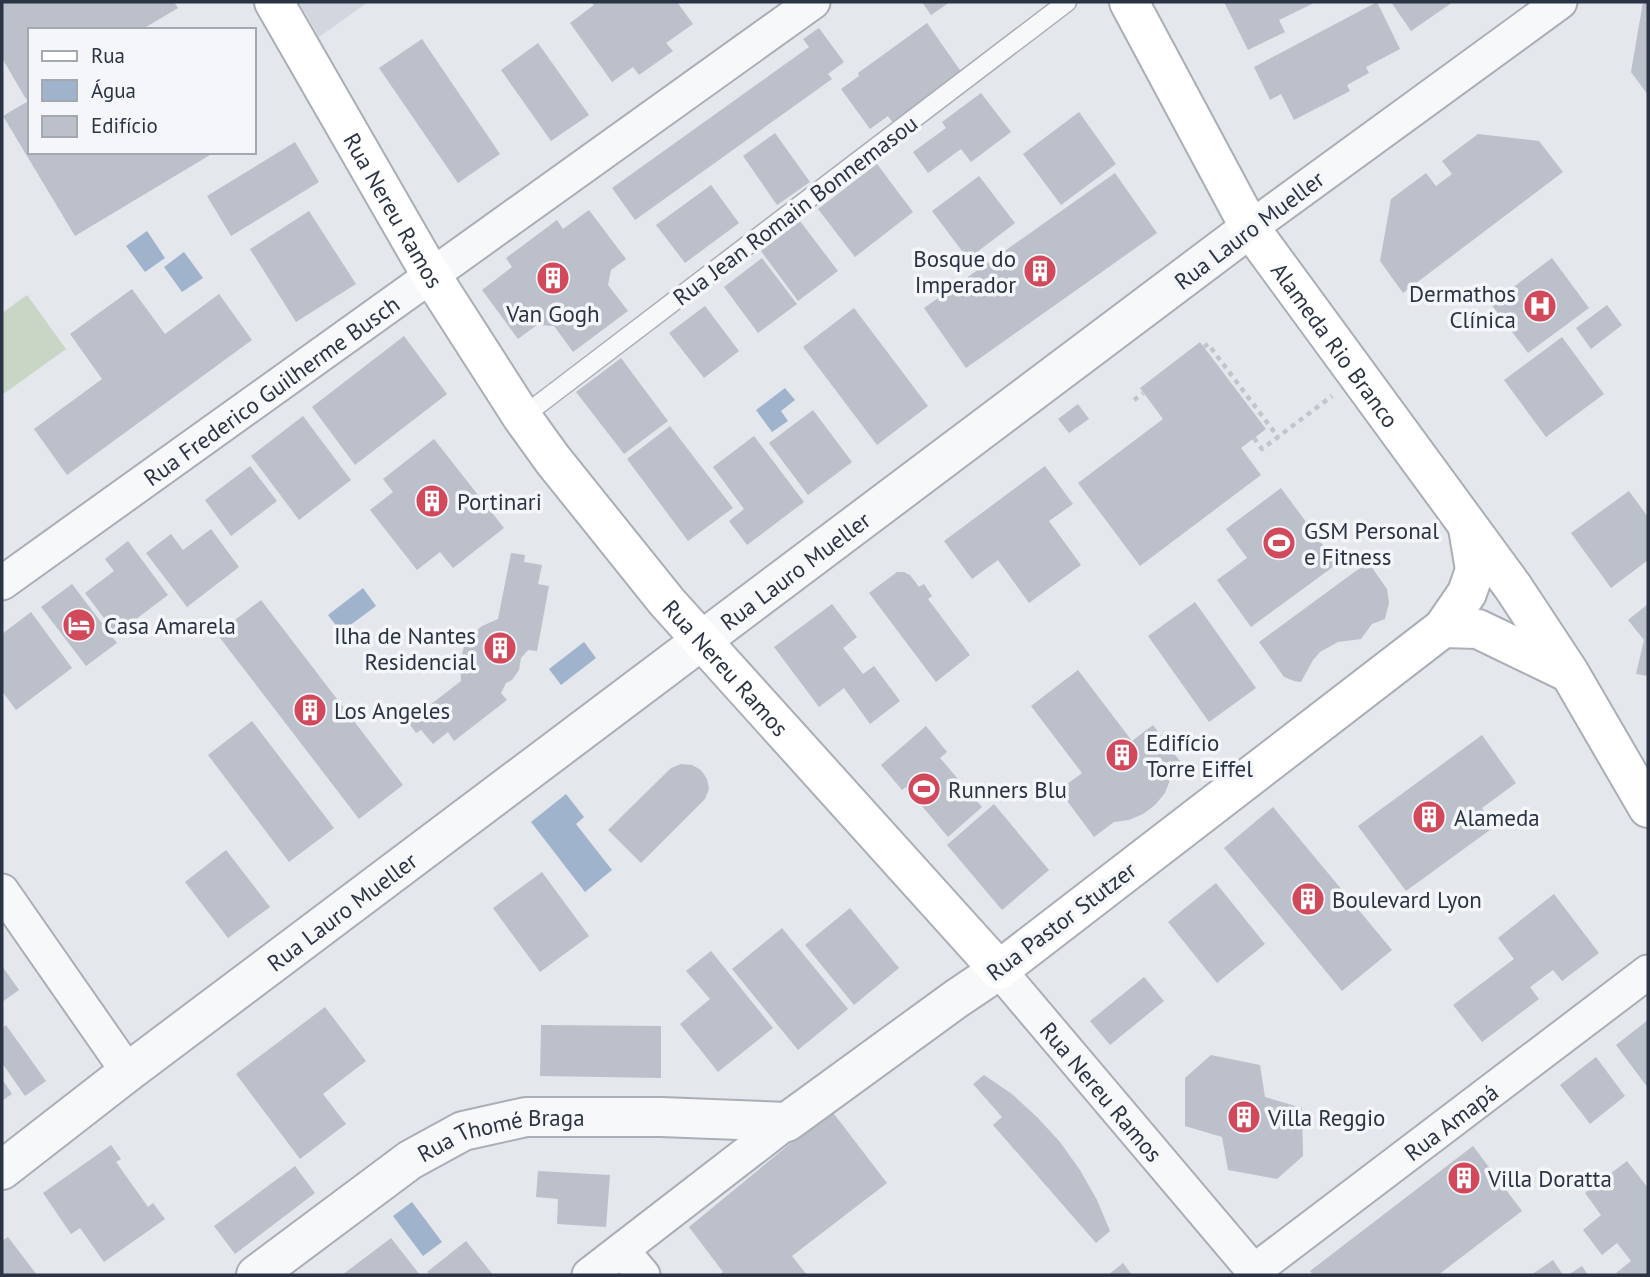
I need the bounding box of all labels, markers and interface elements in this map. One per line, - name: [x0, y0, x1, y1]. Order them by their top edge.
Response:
- legend: [28, 28, 256, 154]
- text: Rua: [91, 42, 125, 69]
- text: Água: [91, 77, 136, 104]
- street label: Rua Jean Romain Bonnemasou: [667, 108, 923, 312]
- text: Edifício: [91, 112, 158, 139]
- street label: Rua Nereu Ramos: [338, 127, 450, 293]
- street label: Rua Lauro Mueller: [1168, 164, 1330, 296]
- place label: Bosque do Imperador: [913, 244, 1016, 299]
- building icon: Bosque do Imperador: [1021, 252, 1059, 290]
- street label: Alameda Rio Branco: [1265, 256, 1406, 433]
- building icon: Van Gogh: [534, 259, 572, 297]
- place label: Dermathos Clínica: [1409, 279, 1516, 334]
- hospital icon: Dermathos Clínica: [1521, 287, 1559, 325]
- street label: Rua Frederico Guilherme Busch: [138, 289, 405, 492]
- place label: Van Gogh: [505, 299, 600, 328]
- building icon: Portinari: [413, 482, 451, 520]
- place label: Portinari: [457, 487, 542, 516]
- street label: Rua Lauro Mueller: [714, 505, 876, 636]
- place label: GSM Personal e Fitness: [1304, 516, 1439, 571]
- sports icon: GSM Personal e Fitness: [1260, 524, 1298, 562]
- street label: Rua Nereu Ramos: [657, 593, 795, 742]
- hotel icon: Casa Amarela: [60, 606, 98, 644]
- place label: Casa Amarela: [104, 611, 236, 640]
- place label: Ilha de Nantes Residencial: [334, 621, 476, 676]
- building icon: Ilha de Nantes Residencial: [481, 629, 519, 667]
- building icon: Los Angeles: [291, 691, 329, 729]
- place label: Los Angeles: [334, 696, 450, 725]
- place label: Edifício Torre Eiffel: [1146, 728, 1253, 783]
- building icon: Edifício Torre Eiffel: [1103, 736, 1141, 774]
- sports icon: Runners Blu: [905, 770, 943, 808]
- place label: Runners Blu: [948, 775, 1067, 804]
- building icon: Alameda: [1410, 798, 1448, 836]
- place label: Alameda: [1454, 803, 1540, 832]
- street label: Rua Lauro Mueller: [261, 845, 423, 977]
- street label: Rua Pastor Stutzer: [980, 855, 1142, 987]
- building icon: Boulevard Lyon: [1289, 880, 1327, 918]
- place label: Boulevard Lyon: [1332, 885, 1482, 914]
- street label: Rua Nereu Ramos: [1034, 1015, 1169, 1167]
- street label: Rua Amapá: [1398, 1077, 1503, 1167]
- building icon: Villa Reggio: [1225, 1098, 1263, 1136]
- street label: Rua Thomé Braga: [412, 1102, 585, 1168]
- place label: Villa Reggio: [1267, 1103, 1385, 1132]
- building icon: Villa Doratta: [1445, 1159, 1483, 1197]
- place label: Villa Doratta: [1487, 1164, 1612, 1193]

